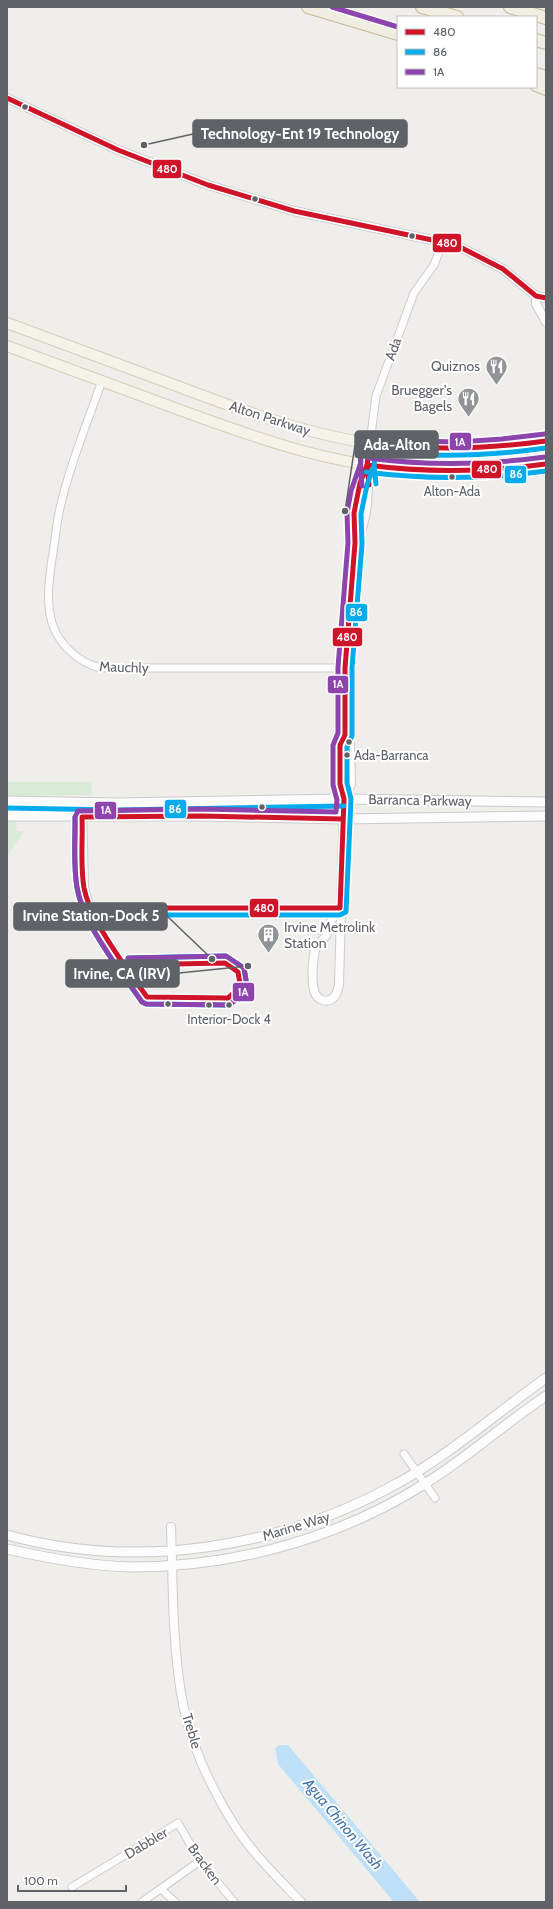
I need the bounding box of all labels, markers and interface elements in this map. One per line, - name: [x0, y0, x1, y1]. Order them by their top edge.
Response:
- legend: [397, 16, 537, 88]
- text: 480: [433, 24, 456, 39]
- text: 86: [433, 44, 447, 59]
- text: 1A: [433, 64, 445, 79]
- unlabelled marker: [20, 102, 30, 112]
- callout: Technology-Ent 19 Technology: [193, 120, 407, 147]
- text: Technology-Ent 19 Technology: [201, 125, 400, 143]
- line badge: 480: [152, 159, 182, 179]
- text: 480: [156, 162, 178, 176]
- unlabelled marker: [250, 194, 260, 204]
- unlabelled marker: [407, 231, 417, 241]
- line badge: 480: [432, 233, 462, 253]
- text: 480: [436, 236, 458, 250]
- street label: Ada: [381, 335, 405, 363]
- restaurant icon: Quiznos: [483, 353, 509, 386]
- place label: Quiznos: [431, 357, 480, 375]
- place label: Bruegger's Bagels: [391, 381, 452, 415]
- restaurant icon: Bruegger's Bagels: [455, 385, 481, 418]
- street label: Alton Parkway: [227, 396, 313, 440]
- callout: Ada-Alton: [355, 431, 438, 458]
- line badge: 1A: [449, 432, 472, 451]
- text: 1A: [455, 435, 466, 449]
- text: Ada-Alton: [364, 436, 430, 454]
- line badge: 480: [471, 460, 502, 479]
- text: 480: [476, 462, 498, 476]
- line badge: 86: [504, 465, 527, 484]
- text: 86: [510, 467, 522, 481]
- marker: Alton-Ada: [447, 472, 457, 482]
- place label: Alton-Ada: [424, 483, 481, 499]
- line badge: 86: [345, 603, 368, 622]
- text: 86: [350, 605, 362, 619]
- line badge: 480: [332, 627, 363, 647]
- text: 480: [336, 630, 358, 644]
- street label: Mauchly: [99, 657, 149, 677]
- line badge: 1A: [327, 675, 349, 694]
- text: 1A: [333, 677, 344, 691]
- unlabelled marker: [344, 737, 354, 747]
- place label: Ada-Barranca: [354, 747, 429, 763]
- marker: Ada-Barranca: [342, 750, 352, 760]
- street label: Barranca Parkway: [368, 790, 472, 810]
- line badge: 86: [164, 799, 187, 819]
- line badge: 1A: [94, 801, 117, 820]
- text: 86: [169, 802, 181, 816]
- unlabelled marker: [257, 802, 267, 812]
- text: 1A: [101, 803, 112, 817]
- line badge: 480: [249, 898, 279, 918]
- text: 480: [253, 901, 275, 915]
- callout: Irvine Station-Dock 5: [14, 903, 167, 930]
- text: Irvine Station-Dock 5: [22, 907, 160, 925]
- place label: Irvine Metrolink Station: [284, 918, 376, 952]
- building icon: Irvine Metrolink Station: [255, 922, 281, 955]
- callout: Irvine, CA (IRV): [66, 960, 179, 987]
- text: Irvine, CA (IRV): [73, 965, 171, 983]
- line badge: 1A: [232, 982, 255, 1002]
- text: 1A: [238, 985, 249, 999]
- unlabelled marker: [163, 999, 173, 1009]
- unlabelled marker: [204, 1000, 214, 1010]
- marker: Interior-Dock 4: [224, 1000, 234, 1010]
- place label: Interior-Dock 4: [187, 1011, 271, 1027]
- street label: Marine Way: [260, 1507, 332, 1545]
- street label: Treble: [178, 1711, 206, 1751]
- water label: Agua Chinon Wash: [299, 1774, 386, 1873]
- street label: Dabbler: [121, 1823, 171, 1863]
- street label: Bracken: [184, 1840, 226, 1888]
- scale bar: [18, 1867, 126, 1893]
- text: 100 m: [24, 1873, 58, 1888]

